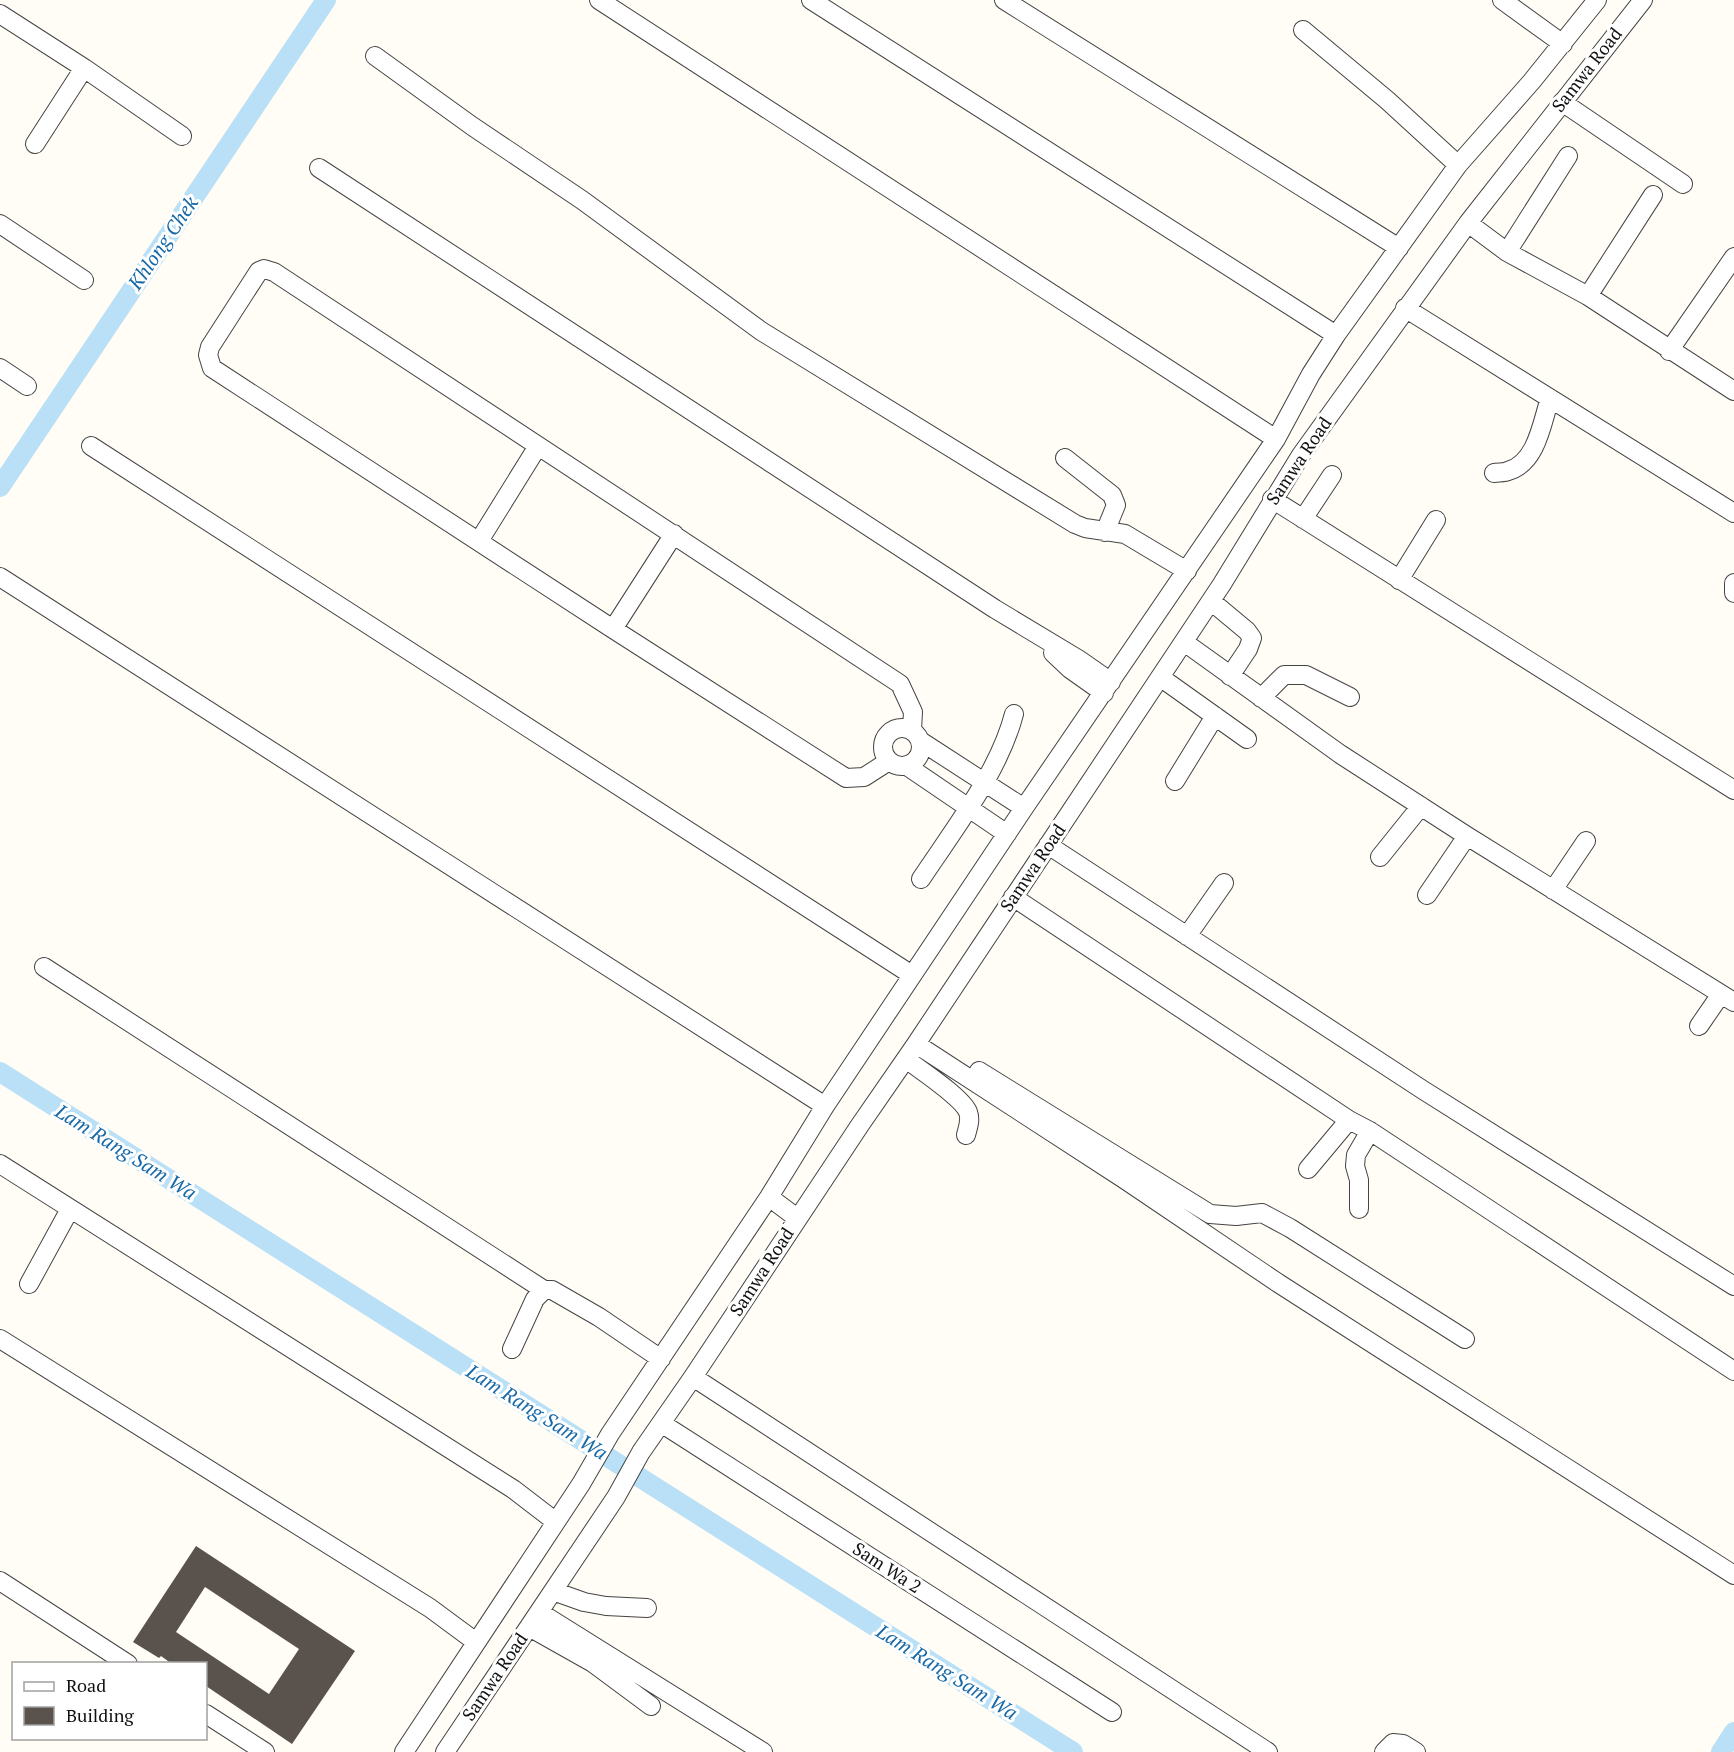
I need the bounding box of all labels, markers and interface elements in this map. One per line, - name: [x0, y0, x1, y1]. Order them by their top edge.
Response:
- street label: Samwa Road: [1546, 22, 1627, 117]
- water label: Khlong Chek: [121, 190, 204, 296]
- street label: Samwa Road: [1260, 412, 1336, 509]
- street label: Samwa Road: [994, 819, 1070, 916]
- water label: Lam Rang Sam Wa: [50, 1097, 202, 1206]
- street label: Samwa Road: [724, 1223, 799, 1320]
- water label: Lam Rang Sam Wa: [461, 1357, 613, 1466]
- street label: Sam Wa 2: [849, 1536, 927, 1598]
- water label: Lam Rang Sam Wa: [871, 1617, 1023, 1726]
- street label: Samwa Road: [456, 1628, 532, 1725]
- legend: [12, 1662, 207, 1740]
- text: Road: [66, 1673, 106, 1697]
- text: Building: [66, 1703, 134, 1727]

